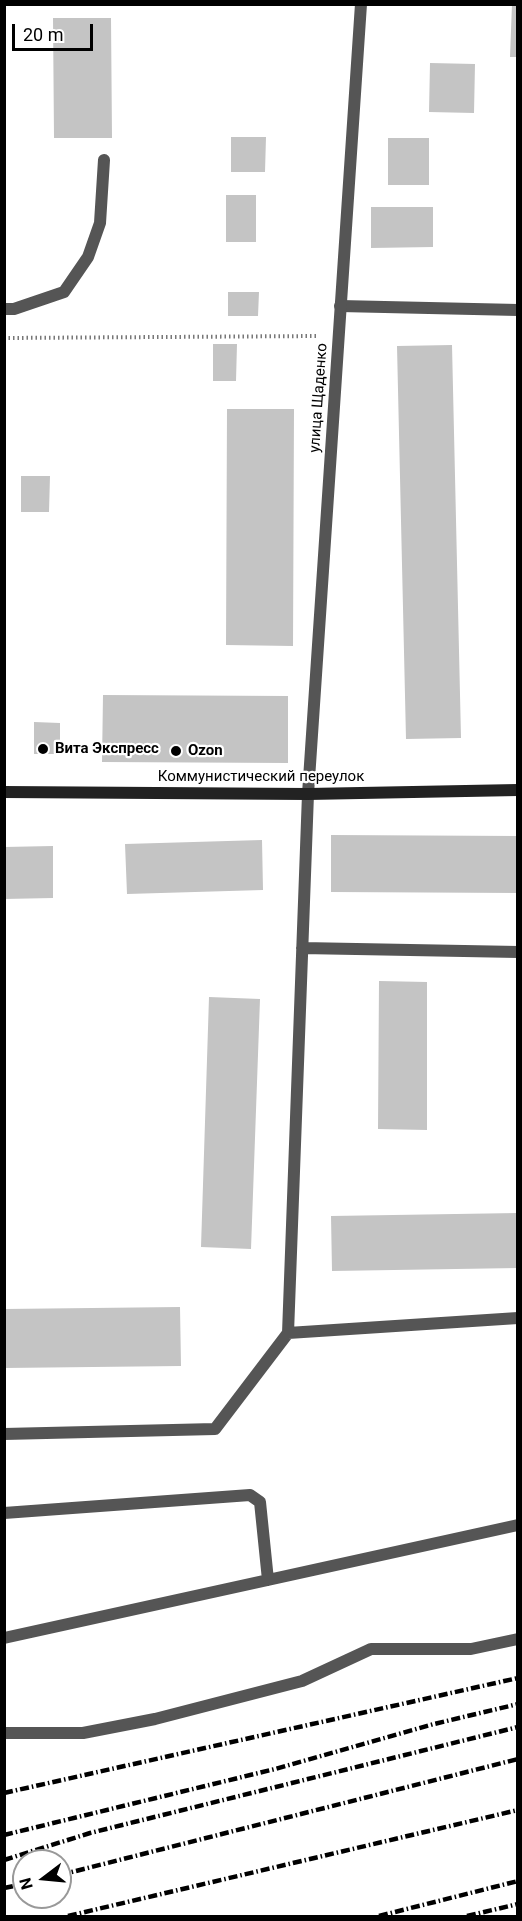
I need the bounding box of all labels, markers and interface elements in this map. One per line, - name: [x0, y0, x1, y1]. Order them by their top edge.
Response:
- scale bar: [15, 12, 96, 50]
- text: 20 m: [23, 24, 63, 45]
- street label: улица Щаденко: [306, 343, 332, 453]
- place label: Вита Экспресс: [55, 740, 159, 758]
- marker: Вита Экспресс: [36, 742, 50, 756]
- place label: Ozon: [188, 742, 223, 760]
- marker: Ozon: [169, 744, 183, 758]
- street label: Коммунистический переулок: [158, 768, 364, 786]
- north arrow: [12, 1849, 72, 1909]
- text: N: [15, 1876, 37, 1892]

